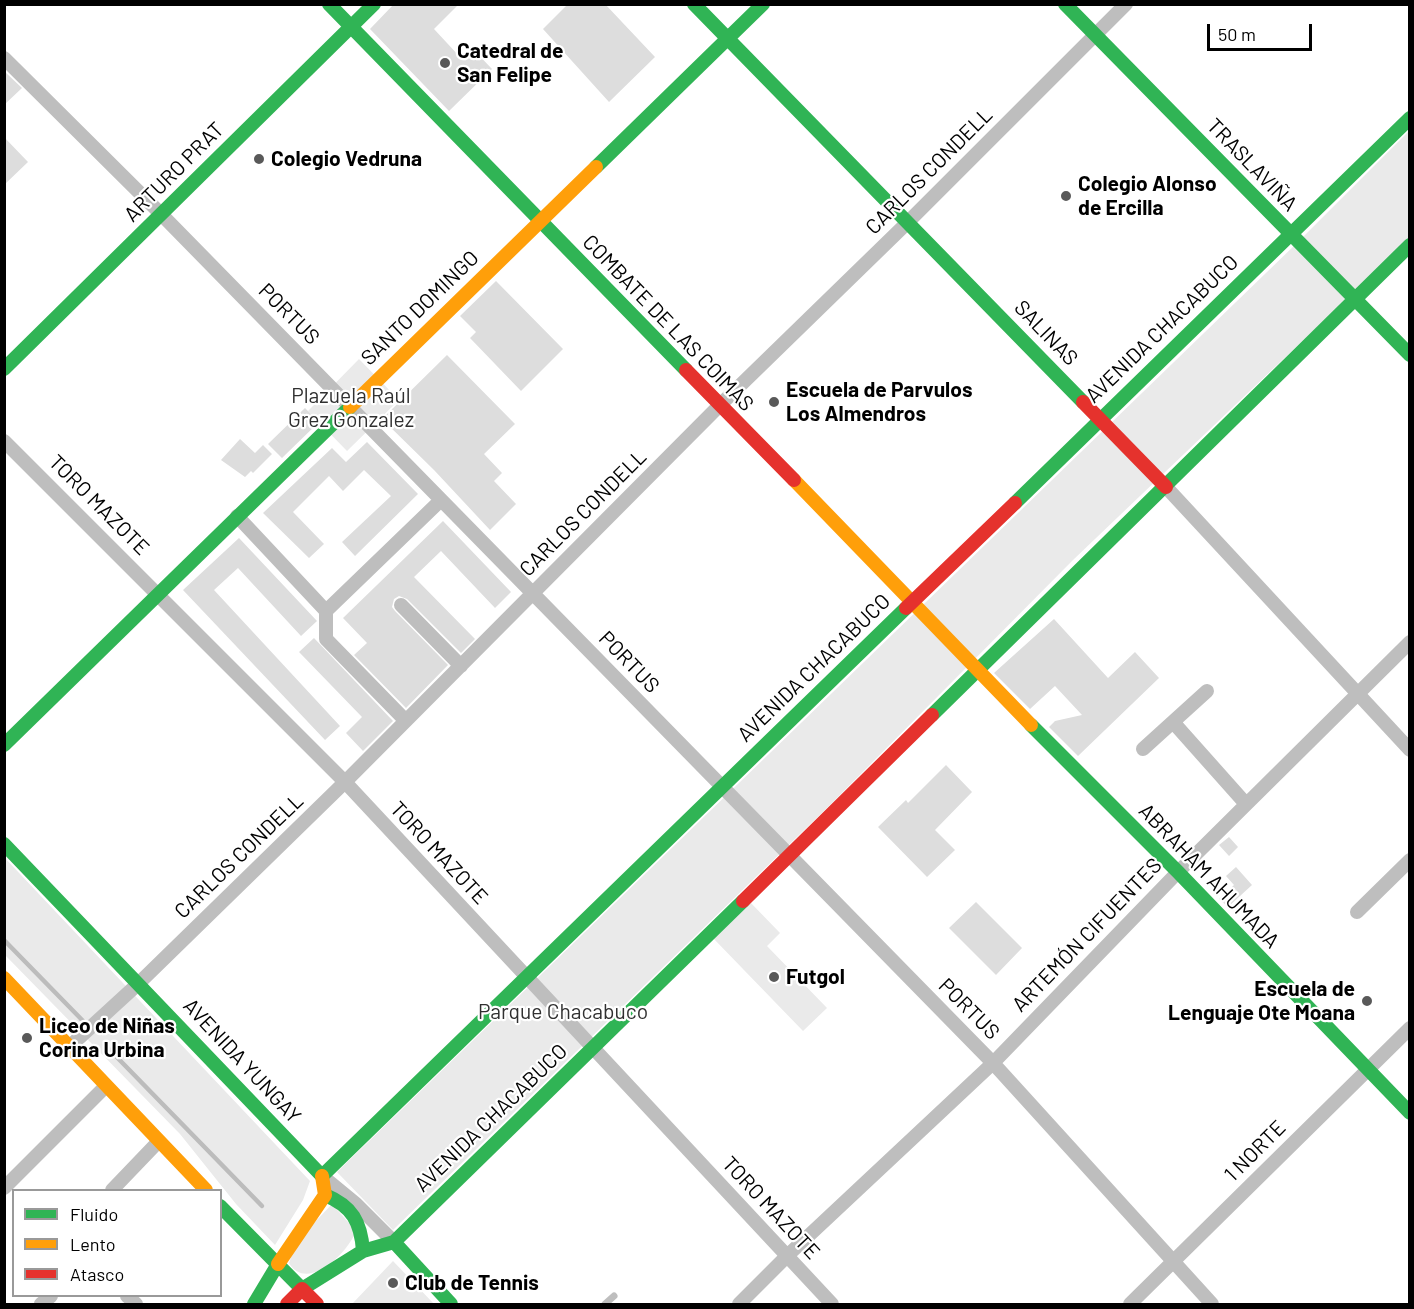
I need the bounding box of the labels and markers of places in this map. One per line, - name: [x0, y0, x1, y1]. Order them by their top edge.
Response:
- place label: Catedral de San Felipe: [457, 38, 563, 88]
- marker: Catedral de San Felipe: [438, 56, 452, 70]
- place label: Colegio Vedruna: [271, 146, 422, 172]
- marker: Colegio Vedruna: [252, 152, 266, 166]
- place label: Colegio Alonso de Ercilla: [1078, 171, 1217, 221]
- marker: Colegio Alonso de Ercilla: [1059, 189, 1073, 203]
- place label: Escuela de Parvulos Los Almendros: [786, 377, 972, 427]
- marker: Escuela de Parvulos Los Almendros: [767, 395, 781, 409]
- place label: Futgol: [786, 964, 845, 990]
- marker: Futgol: [767, 970, 781, 984]
- place label: Escuela de Lenguaje Ote Moana: [1168, 976, 1355, 1026]
- marker: Escuela de Lenguaje Ote Moana: [1360, 994, 1374, 1008]
- place label: Liceo de Niñas Corina Urbina: [39, 1013, 175, 1063]
- marker: Liceo de Niñas Corina Urbina: [20, 1031, 34, 1045]
- place label: Club de Tennis: [405, 1270, 539, 1296]
- marker: Club de Tennis: [386, 1276, 400, 1290]

